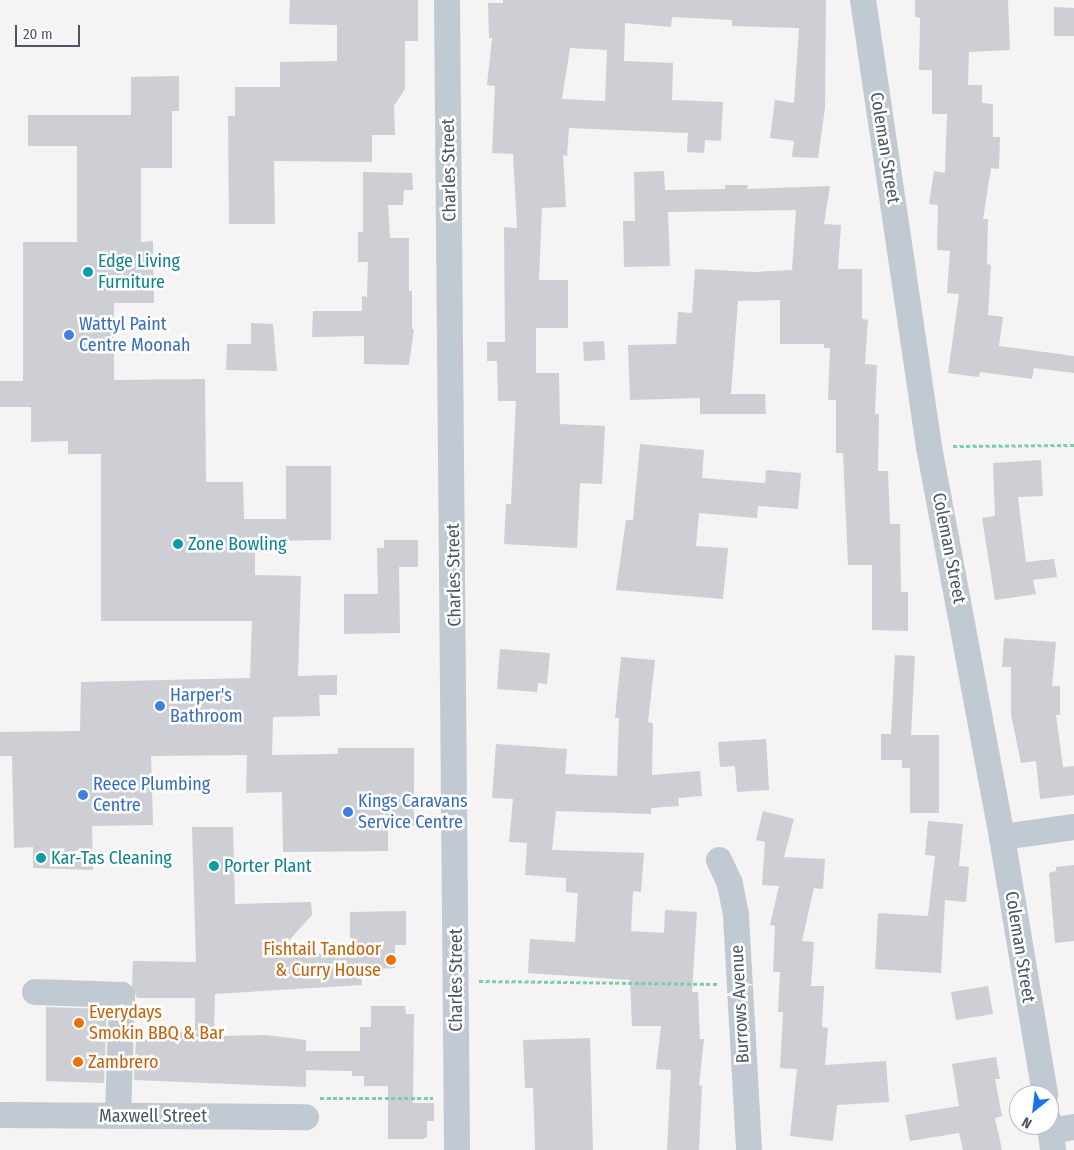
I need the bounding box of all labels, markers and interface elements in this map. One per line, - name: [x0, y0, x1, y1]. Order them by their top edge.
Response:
- scale bar: [18, 15, 82, 47]
- text: 20 m: [23, 25, 53, 43]
- street label: Coleman Street: [866, 91, 904, 205]
- street label: Charles Street: [437, 118, 461, 222]
- place label: Edge Living Furniture: [98, 251, 180, 294]
- marker: Edge Living Furniture: [82, 266, 94, 278]
- place label: Wattyl Paint Centre Moonah: [79, 314, 190, 356]
- marker: Wattyl Paint Centre Moonah: [63, 329, 75, 341]
- street label: Coleman Street: [928, 491, 970, 605]
- street label: Charles Street: [442, 523, 466, 627]
- place label: Zone Bowling: [188, 533, 287, 555]
- marker: Zone Bowling: [172, 538, 184, 550]
- place label: Harper's Bathroom: [170, 685, 243, 728]
- marker: Harper's Bathroom: [154, 700, 166, 712]
- place label: Reece Plumbing Centre: [93, 774, 210, 816]
- marker: Reece Plumbing Centre: [77, 789, 89, 801]
- place label: Kings Caravans Service Centre: [358, 791, 468, 834]
- marker: Kings Caravans Service Centre: [342, 806, 354, 818]
- place label: Kar-Tas Cleaning: [51, 847, 172, 869]
- marker: Kar-Tas Cleaning: [35, 852, 47, 864]
- place label: Porter Plant: [224, 855, 312, 877]
- marker: Porter Plant: [208, 860, 220, 872]
- street label: Coleman Street: [1001, 890, 1039, 1004]
- street label: Charles Street: [445, 928, 467, 1032]
- place label: Fishtail Tandoor & Curry House: [263, 939, 381, 982]
- street label: Burrows Avenue: [726, 944, 754, 1064]
- marker: Fishtail Tandoor & Curry House: [385, 954, 397, 966]
- place label: Everydays Smokin BBQ & Bar: [89, 1002, 224, 1044]
- marker: Everydays Smokin BBQ & Bar: [73, 1017, 85, 1029]
- place label: Zambrero: [88, 1051, 158, 1073]
- marker: Zambrero: [72, 1056, 84, 1068]
- north arrow: [1009, 1085, 1059, 1135]
- street label: Maxwell Street: [99, 1105, 207, 1127]
- text: N: [1019, 1113, 1035, 1132]

